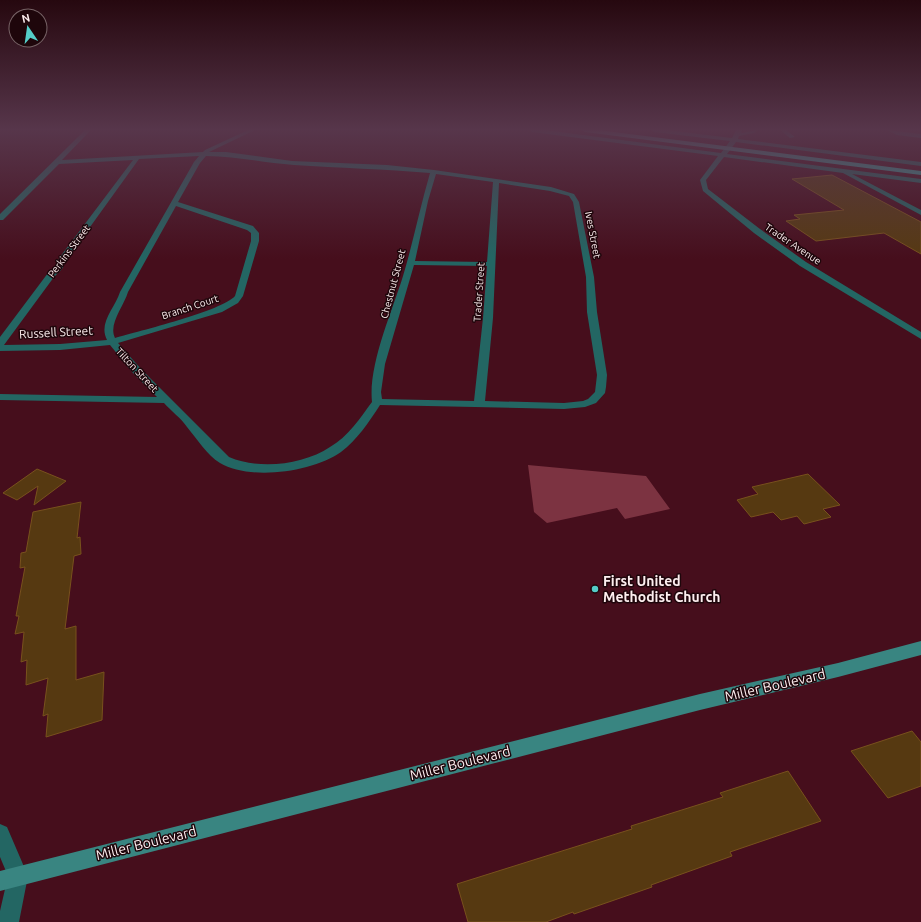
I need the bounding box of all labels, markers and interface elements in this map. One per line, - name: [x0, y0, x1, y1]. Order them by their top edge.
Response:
- north arrow: [8, 8, 48, 48]
- text: N: [20, 11, 31, 25]
- street label: Ives Street: [583, 211, 603, 259]
- street label: Trader Avenue: [763, 221, 823, 267]
- street label: Perkins Street: [46, 223, 92, 279]
- street label: Chestnut Street: [378, 248, 408, 320]
- street label: Trader Street: [471, 262, 487, 322]
- street label: Branch Court: [160, 293, 220, 321]
- street label: Russell Street: [19, 324, 94, 340]
- street label: Tilton Street: [114, 346, 160, 394]
- place label: First United Methodist Church: [603, 573, 720, 605]
- marker: First United Methodist Church: [590, 584, 600, 594]
- street label: Miller Boulevard: [723, 666, 827, 704]
- street label: Miller Boulevard: [408, 743, 512, 783]
- street label: Miller Boulevard: [94, 823, 198, 863]

